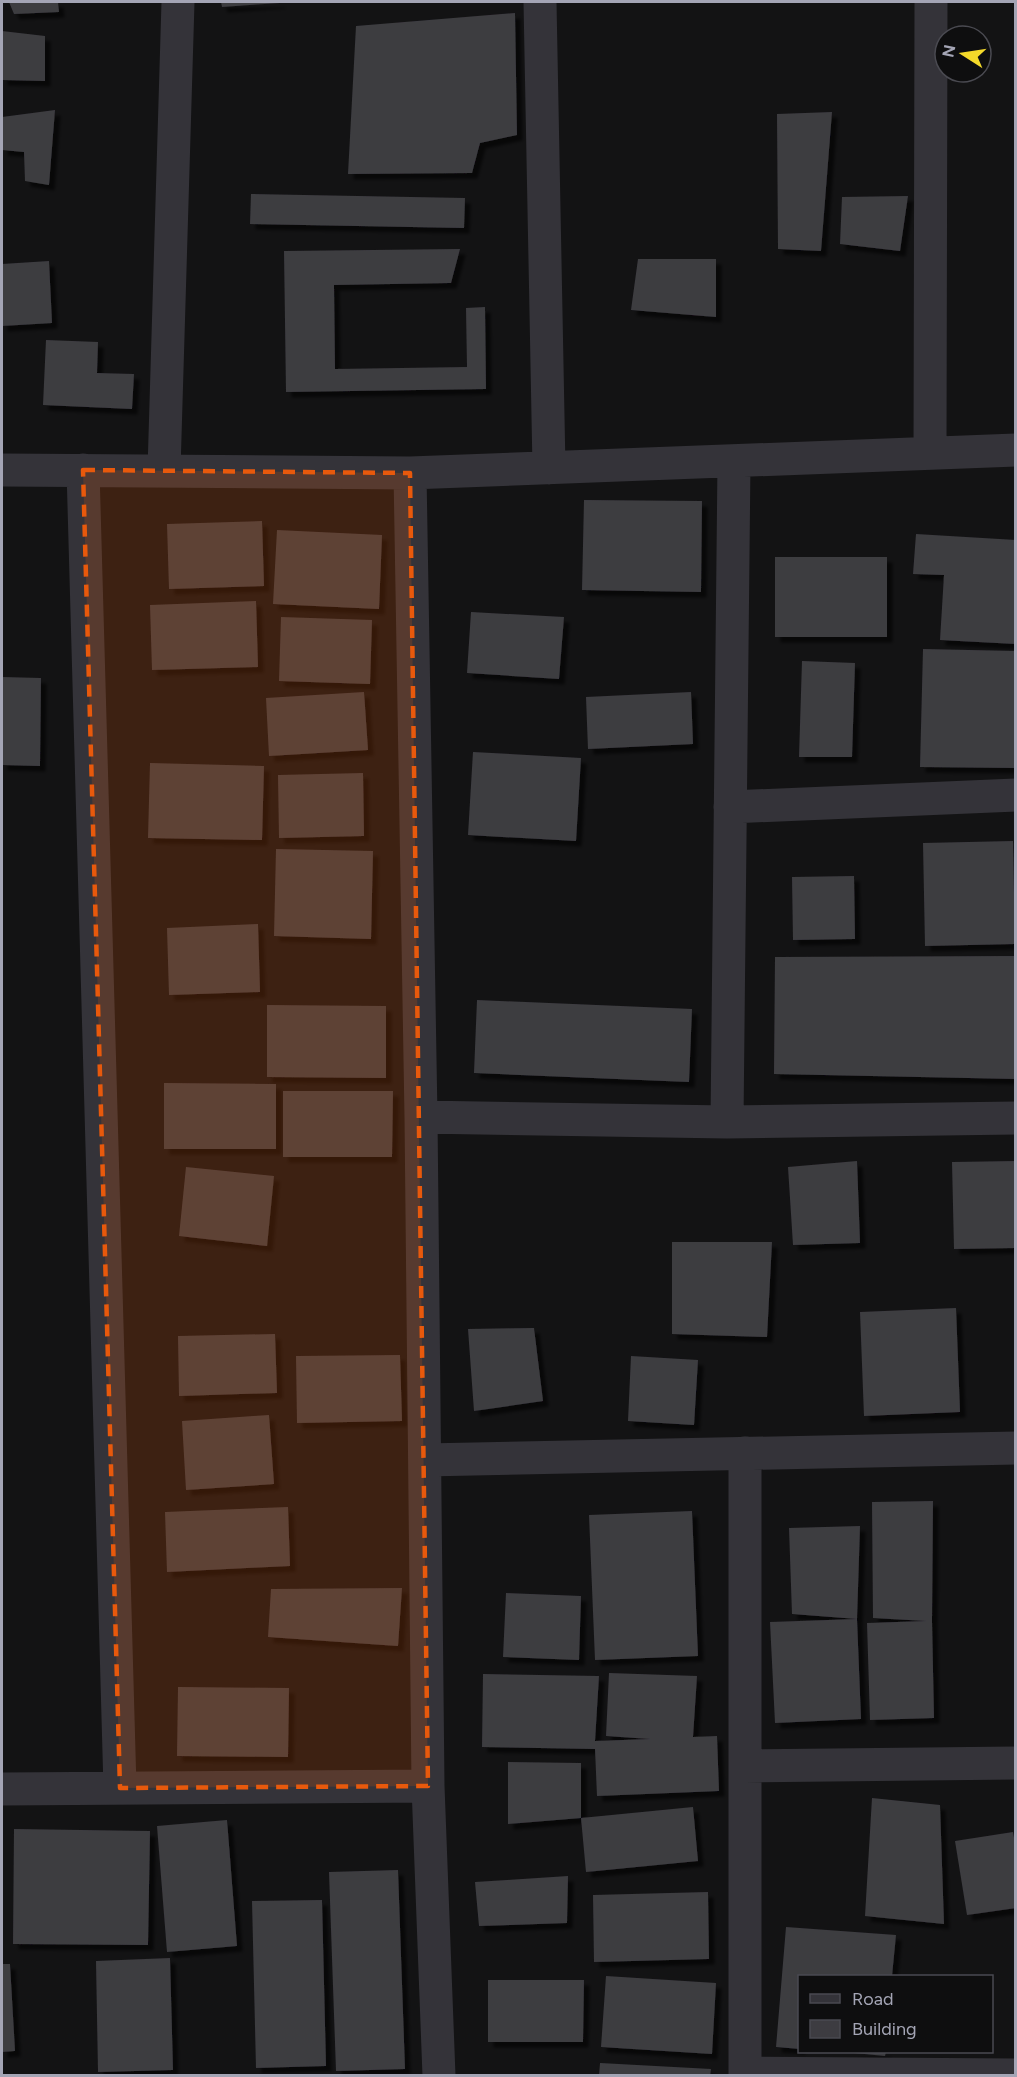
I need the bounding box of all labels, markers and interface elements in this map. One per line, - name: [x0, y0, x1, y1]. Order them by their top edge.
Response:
- north arrow: [933, 24, 993, 84]
- text: N: [938, 43, 959, 59]
- legend: [798, 1975, 993, 2053]
- text: Road: [852, 1988, 893, 2010]
- text: Building: [852, 2018, 917, 2040]

